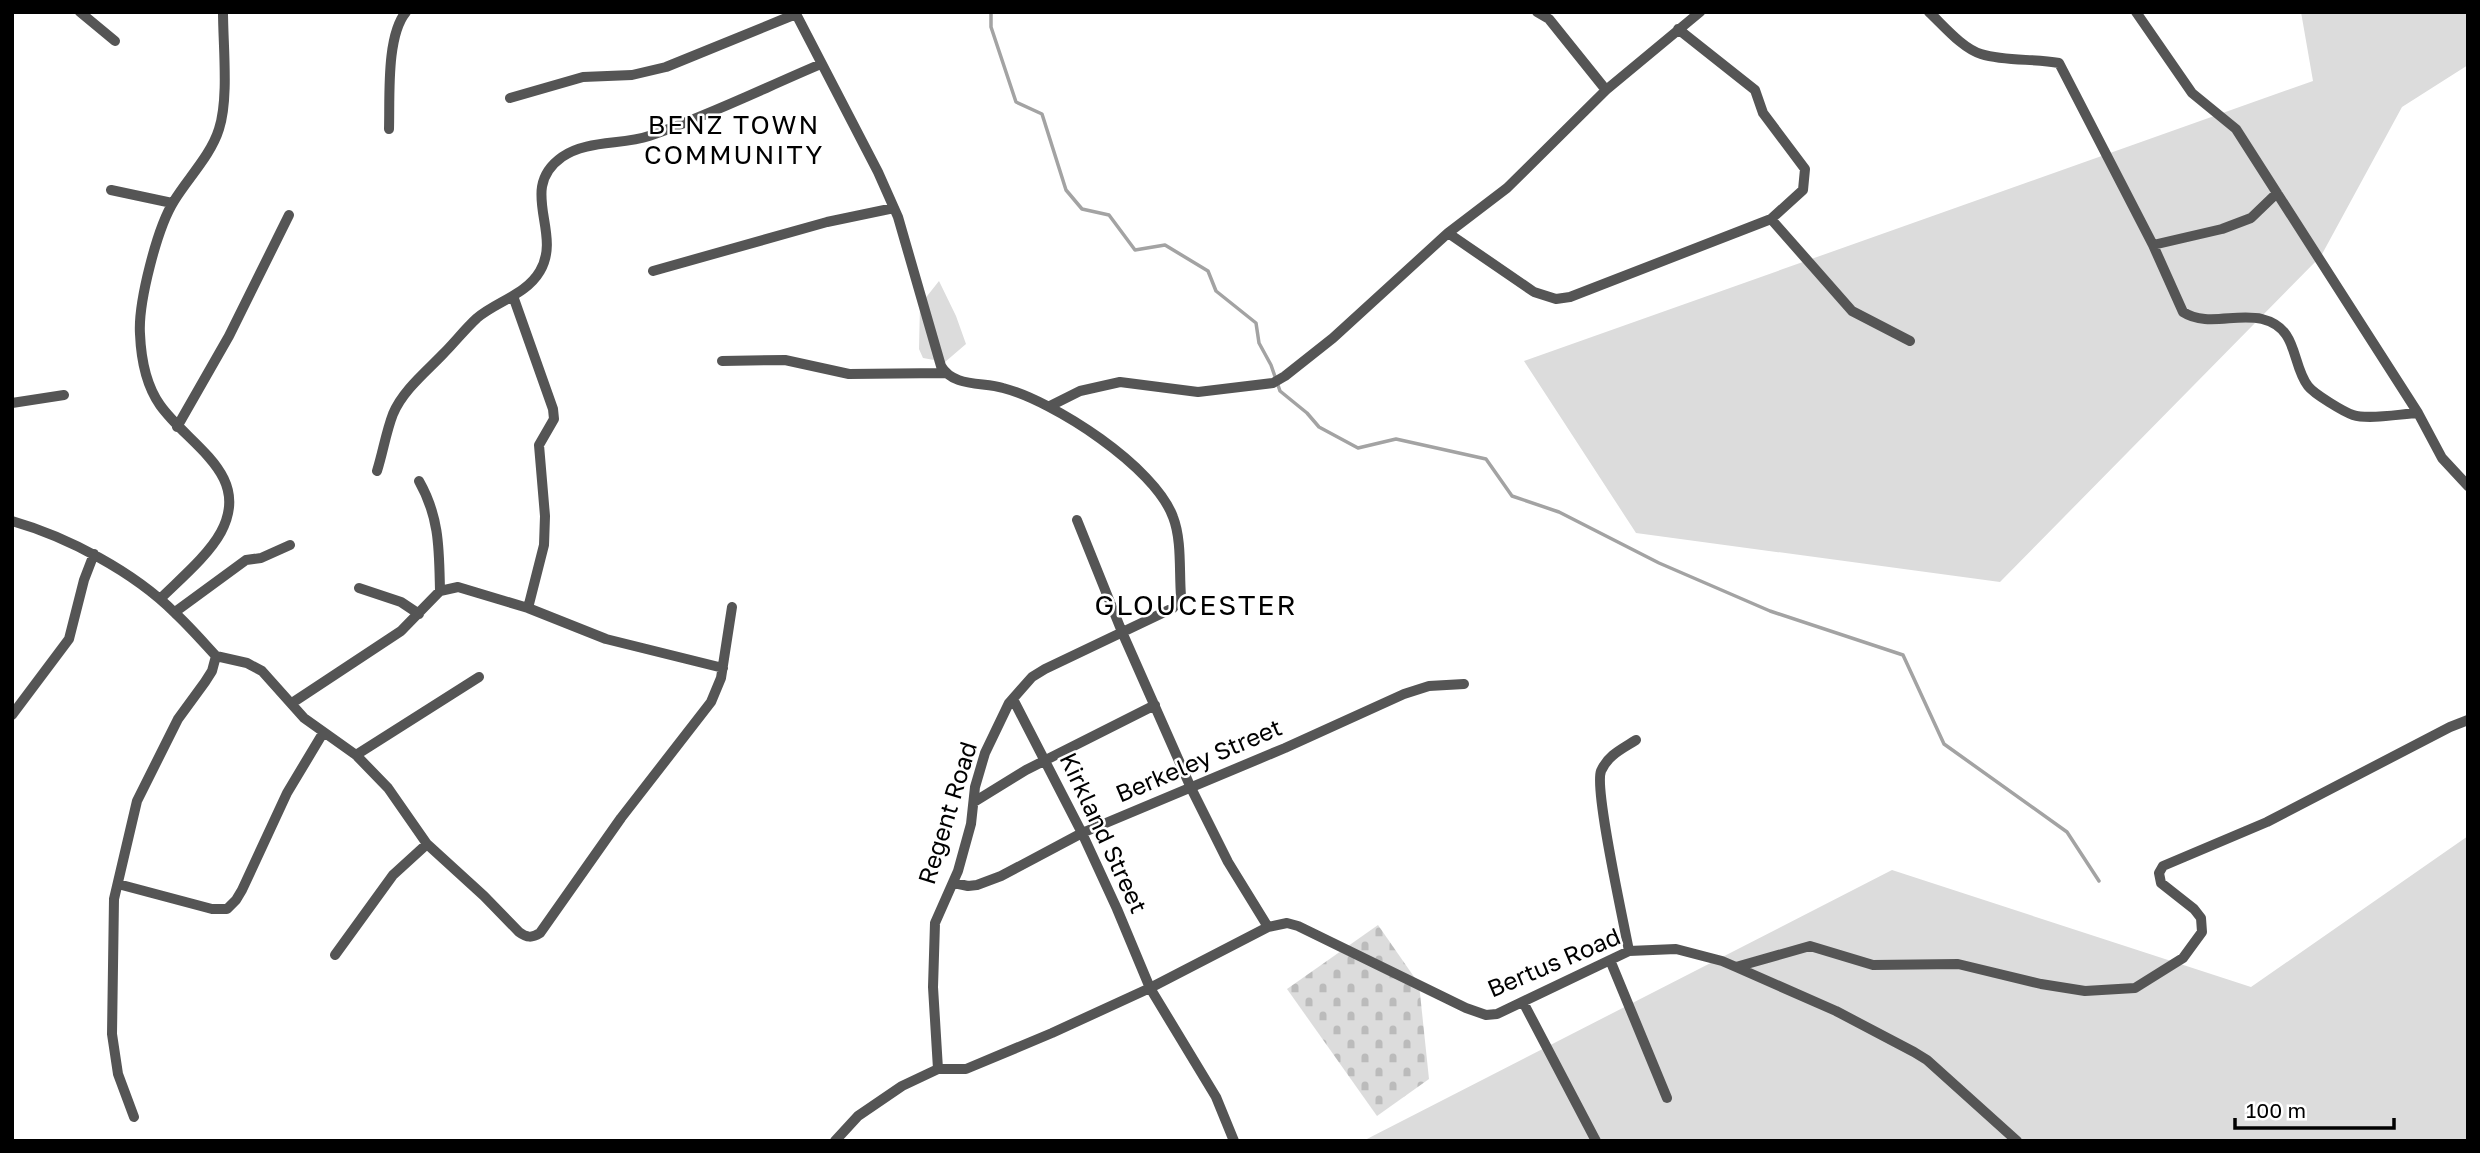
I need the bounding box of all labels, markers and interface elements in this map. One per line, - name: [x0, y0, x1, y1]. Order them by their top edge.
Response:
- district label: BENZ TOWN COMMUNITY: [644, 109, 824, 170]
- district label: GLOUCESTER: [1095, 588, 1297, 621]
- street label: Berkeley Street: [1111, 712, 1286, 808]
- street label: Regent Road: [911, 738, 982, 887]
- street label: Kirkland Street: [1055, 748, 1154, 917]
- street label: Bertus Road: [1483, 921, 1624, 1003]
- scale bar: [2235, 1086, 2394, 1130]
- text: 100 m: [2246, 1097, 2306, 1123]

